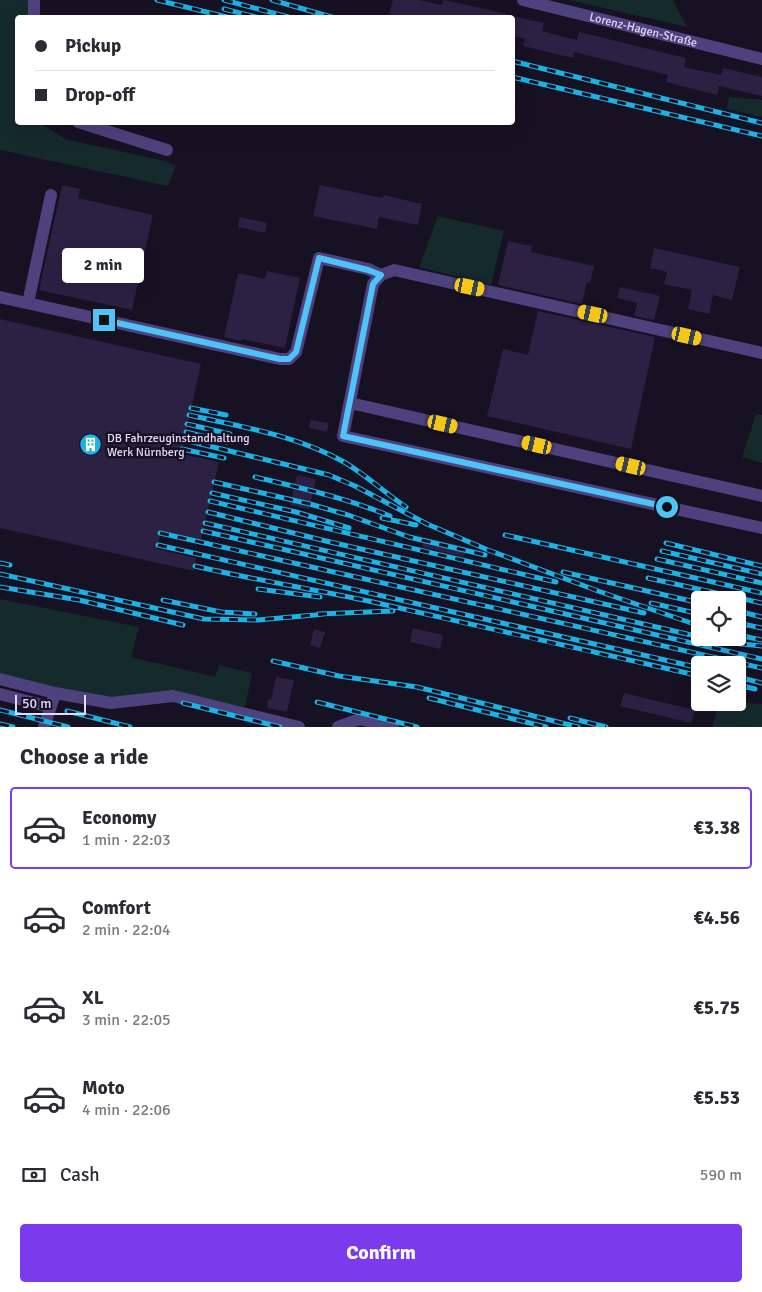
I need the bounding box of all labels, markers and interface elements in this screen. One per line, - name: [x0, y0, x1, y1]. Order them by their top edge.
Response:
- street label: Lorenz-Hagen-Straße: [588, 10, 699, 51]
- text: Pickup: [65, 34, 121, 58]
- text: Drop-off: [65, 83, 135, 107]
- callout: 2 min: [63, 248, 145, 282]
- text: 2 min: [84, 255, 122, 275]
- car: [453, 277, 486, 297]
- car: [576, 304, 609, 324]
- route end: [93, 309, 115, 331]
- car: [670, 325, 703, 347]
- car: [426, 413, 459, 435]
- place label: DB Fahrzeuginstandhaltung Werk Nürnberg: [107, 431, 250, 460]
- building icon: DB Fahrzeuginstandhaltung Werk Nürnberg: [79, 433, 103, 457]
- car: [520, 434, 553, 456]
- car: [614, 455, 647, 477]
- route start: [656, 496, 678, 518]
- map controls: [691, 591, 746, 711]
- button: locate: [691, 591, 746, 646]
- button: layers: [691, 656, 746, 711]
- scale bar: [15, 692, 86, 715]
- text: 50 m: [22, 695, 51, 712]
- text: Choose a ride: [20, 743, 148, 770]
- icon: car: [22, 806, 67, 851]
- text: Economy: [82, 806, 156, 830]
- text: €3.38: [694, 816, 740, 840]
- text: 1 min · 22:03: [82, 830, 171, 850]
- icon: car: [22, 896, 67, 941]
- text: Comfort: [82, 896, 151, 920]
- text: €4.56: [694, 906, 740, 930]
- text: 2 min · 22:04: [82, 920, 171, 940]
- icon: car: [22, 986, 67, 1031]
- text: XL: [82, 986, 104, 1010]
- text: €5.75: [694, 996, 740, 1020]
- text: 3 min · 22:05: [82, 1010, 171, 1030]
- icon: car: [22, 1076, 67, 1121]
- text: Moto: [82, 1076, 125, 1100]
- text: €5.53: [694, 1086, 740, 1110]
- text: 4 min · 22:06: [82, 1100, 171, 1120]
- icon: cash: [20, 1161, 48, 1189]
- text: Cash: [60, 1163, 100, 1187]
- text: 590 m: [700, 1165, 742, 1185]
- button: Confirm: [20, 1224, 742, 1282]

